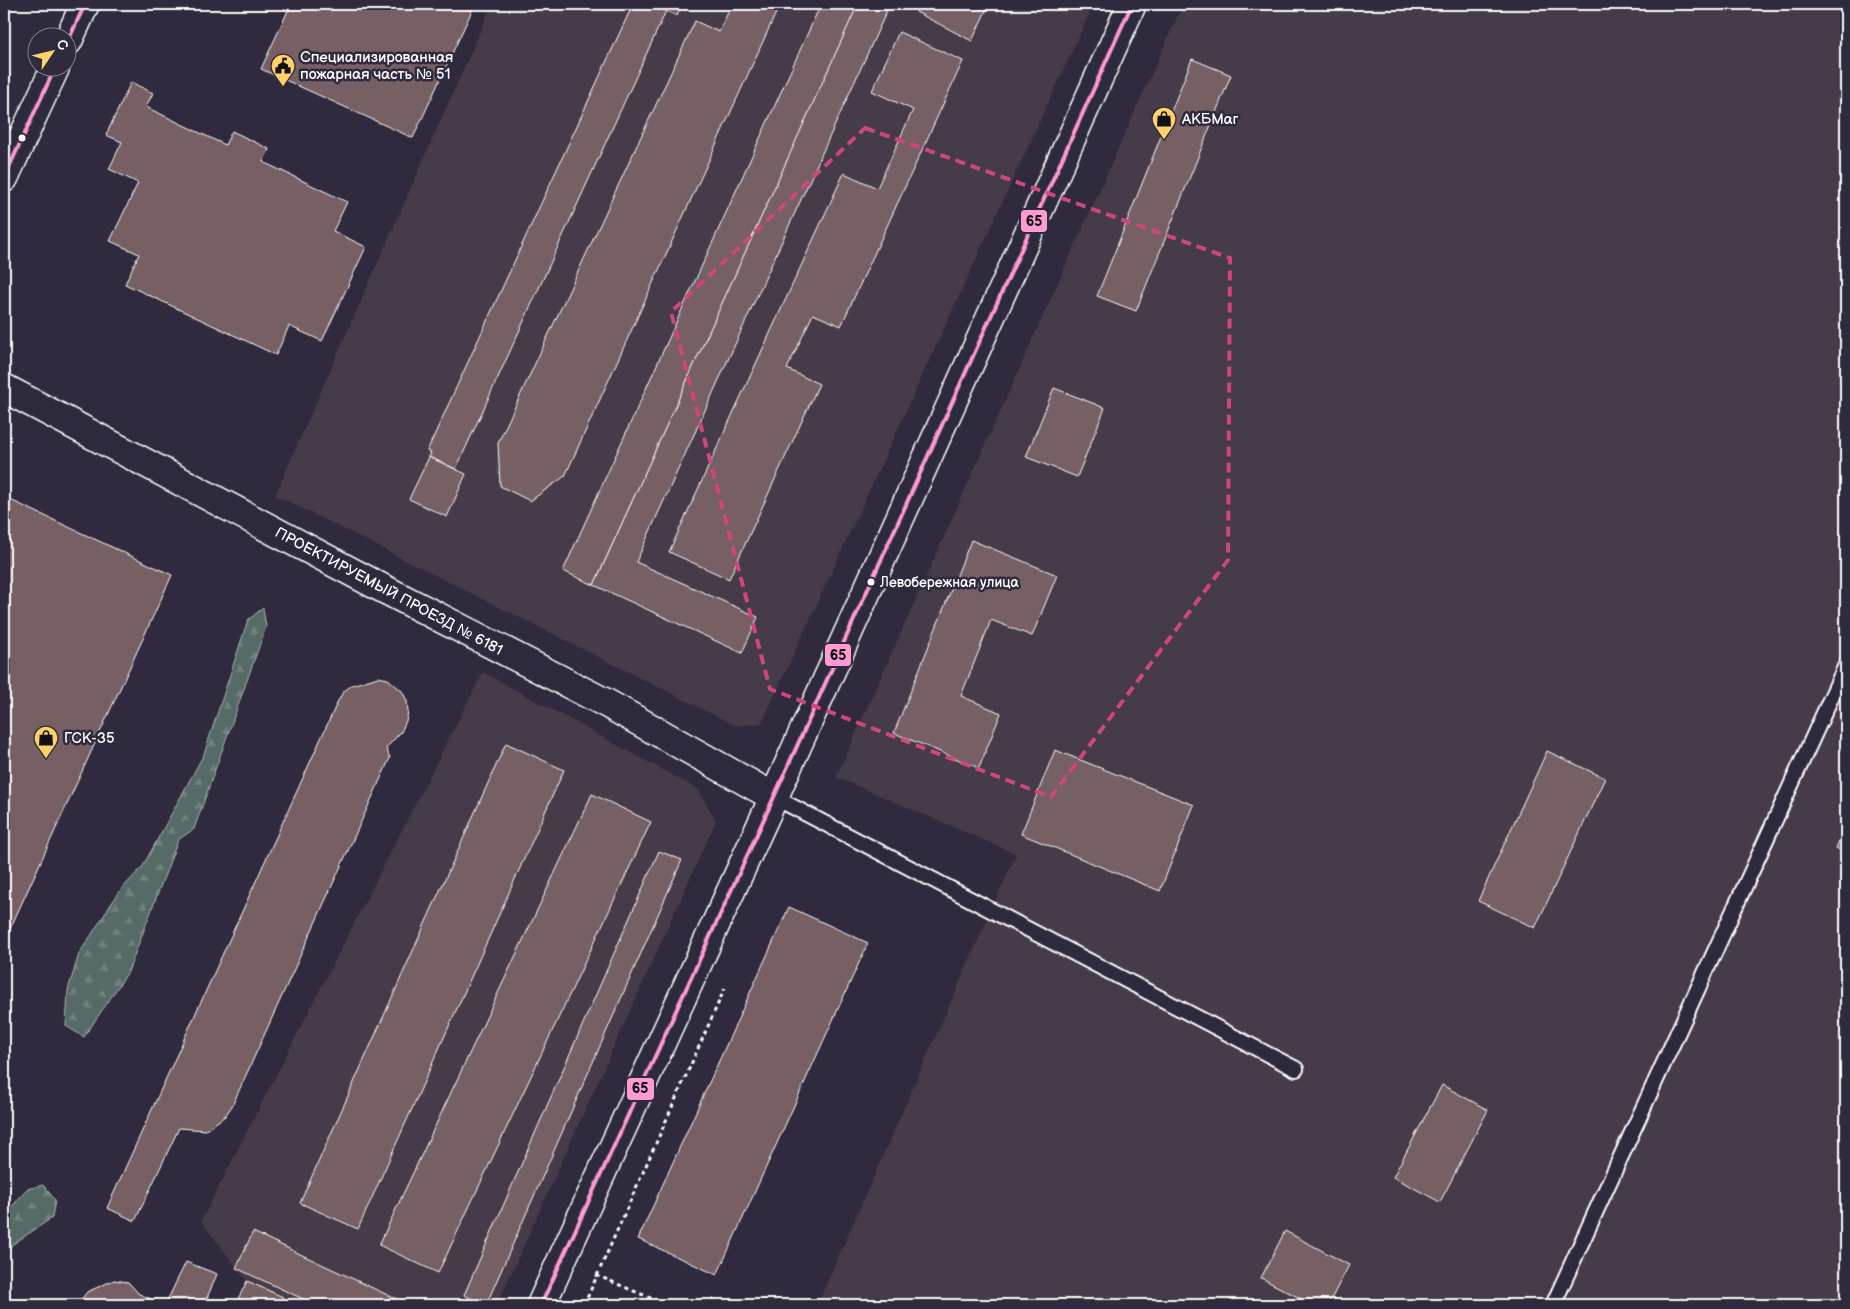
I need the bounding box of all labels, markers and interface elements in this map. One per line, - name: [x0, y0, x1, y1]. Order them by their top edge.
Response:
- north arrow: [28, 28, 78, 78]
- text: С: [52, 36, 72, 54]
- place label: Cпециализированная пожарная часть № 51: [300, 48, 453, 84]
- public building icon: Cпециализированная пожарная часть № 51: [270, 53, 296, 87]
- shop icon: АКБМаг: [1151, 106, 1177, 140]
- place label: АКБМаг: [1181, 110, 1239, 129]
- unlabelled marker: [17, 133, 27, 143]
- line badge: 65: [1020, 209, 1048, 233]
- text: 65: [1026, 213, 1042, 230]
- street label: ПРОЕКТИРУЕМЫЙ ПРОЕЗД № 6181: [272, 523, 506, 660]
- place label: Левобережная улица: [879, 574, 1019, 591]
- marker: Левобережная улица: [866, 577, 876, 587]
- line badge: 65: [824, 643, 852, 667]
- text: 65: [830, 647, 846, 664]
- shop icon: ГСК-35: [33, 725, 59, 759]
- place label: ГСК-35: [64, 729, 115, 748]
- line badge: 65: [626, 1077, 655, 1101]
- text: 65: [632, 1080, 648, 1097]

